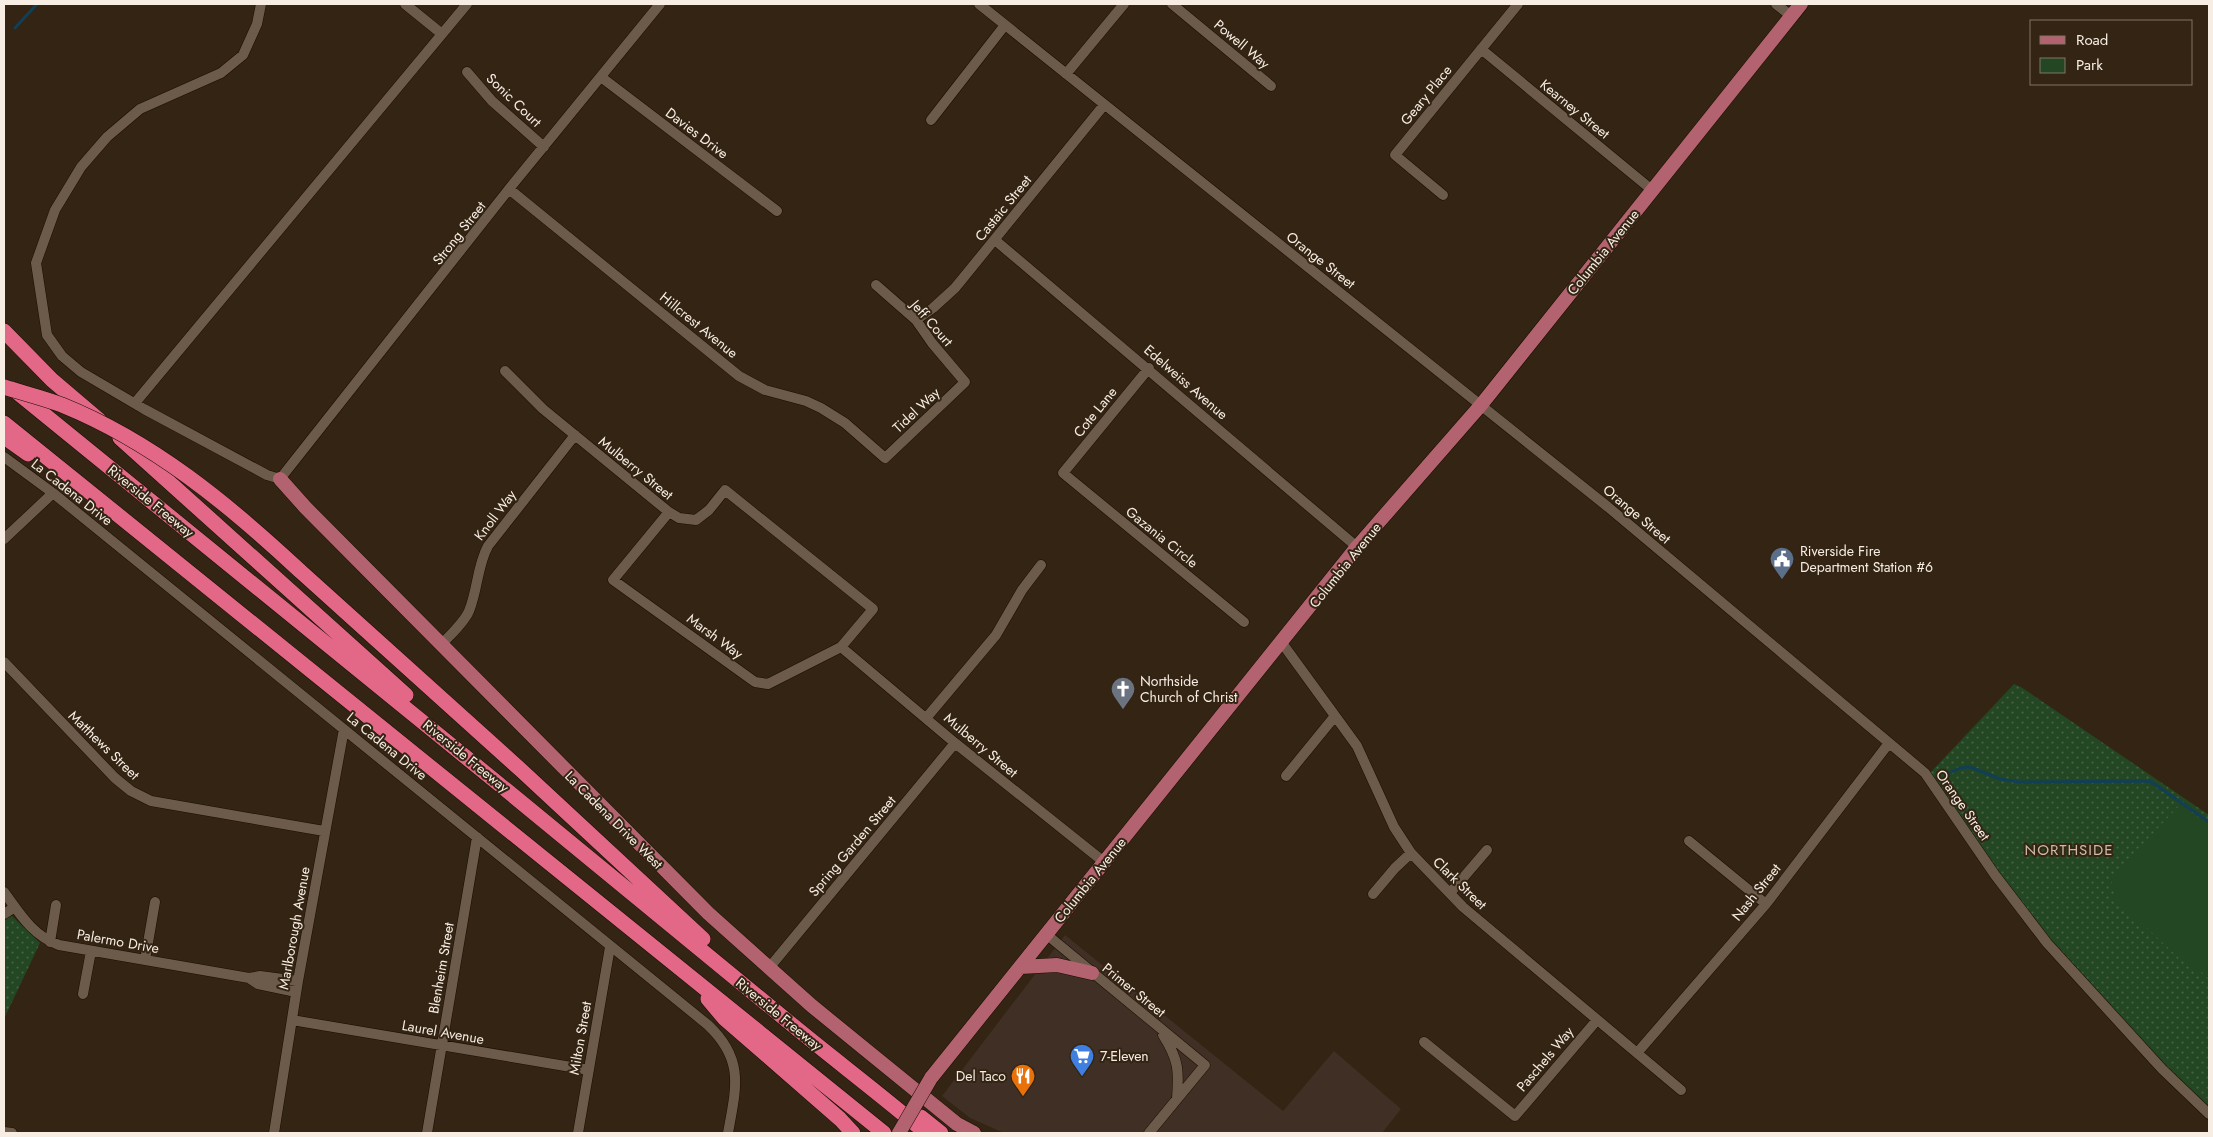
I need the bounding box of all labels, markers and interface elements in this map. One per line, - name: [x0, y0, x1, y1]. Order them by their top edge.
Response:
- street label: Powell Way: [1210, 15, 1275, 74]
- legend: [2030, 20, 2193, 85]
- text: Road: [2076, 29, 2108, 51]
- text: Park: [2076, 54, 2103, 76]
- street label: Geary Place: [1396, 61, 1456, 129]
- street label: Sonic Court: [482, 69, 547, 132]
- street label: Kearney Street: [1536, 75, 1615, 144]
- street label: Davies Drive: [661, 103, 733, 163]
- street label: Castaic Street: [970, 170, 1036, 245]
- street label: Strong Street: [428, 196, 491, 269]
- street label: Columbia Avenue: [1562, 205, 1644, 299]
- street label: Orange Street: [1282, 227, 1360, 294]
- street label: Hillcrest Avenue: [656, 287, 742, 363]
- street label: Jeff Court: [905, 294, 958, 351]
- street label: Edelweiss Avenue: [1140, 340, 1232, 424]
- street label: Tidel Way: [888, 382, 945, 437]
- street label: Cote Lane: [1068, 383, 1122, 441]
- street label: Mulberry Street: [594, 432, 678, 505]
- street label: La Cadena Drive: [27, 454, 117, 530]
- street label: Riverside Freeway: [104, 460, 199, 543]
- street label: Orange Street: [1599, 480, 1676, 549]
- street label: Knoll Way: [469, 485, 521, 545]
- street label: Gazania Circle: [1122, 502, 1202, 572]
- street label: Columbia Avenue: [1304, 518, 1386, 612]
- place label: Riverside Fire Department Station #6: [1800, 541, 1933, 577]
- public building icon: Riverside Fire Department Station #6: [1769, 546, 1795, 580]
- street label: Marsh Way: [683, 609, 748, 664]
- place label: Northside Church of Christ: [1140, 671, 1238, 707]
- church icon: Northside Church of Christ: [1110, 676, 1136, 710]
- street label: Matthews Street: [64, 706, 144, 785]
- street label: La Cadena Drive: [343, 707, 431, 785]
- street label: Mulberry Street: [940, 708, 1023, 782]
- street label: Riverside Freeway: [419, 715, 514, 798]
- street label: Orange Street: [1931, 765, 1995, 845]
- street label: La Cadena Drive West: [561, 767, 668, 874]
- street label: Spring Garden Street: [804, 791, 901, 901]
- street label: Columbia Avenue: [1049, 833, 1131, 927]
- district label: NORTHSIDE: [2025, 839, 2113, 861]
- street label: Clark Street: [1429, 852, 1492, 914]
- street label: Nash Street: [1727, 859, 1786, 925]
- street label: Marlborough Avenue: [273, 865, 315, 991]
- street label: Blenheim Street: [423, 920, 459, 1015]
- street label: Palermo Drive: [75, 924, 161, 958]
- street label: Primer Street: [1098, 958, 1170, 1022]
- street label: Riverside Freeway: [732, 973, 827, 1056]
- street label: Milton Street: [564, 999, 596, 1076]
- street label: Laurel Avenue: [400, 1015, 486, 1049]
- street label: Paschels Way: [1512, 1022, 1579, 1096]
- supermarket icon: 7-Eleven: [1069, 1043, 1095, 1077]
- place label: 7-Eleven: [1100, 1046, 1149, 1066]
- restaurant icon: Del Taco: [1010, 1063, 1036, 1097]
- place label: Del Taco: [956, 1066, 1006, 1086]

